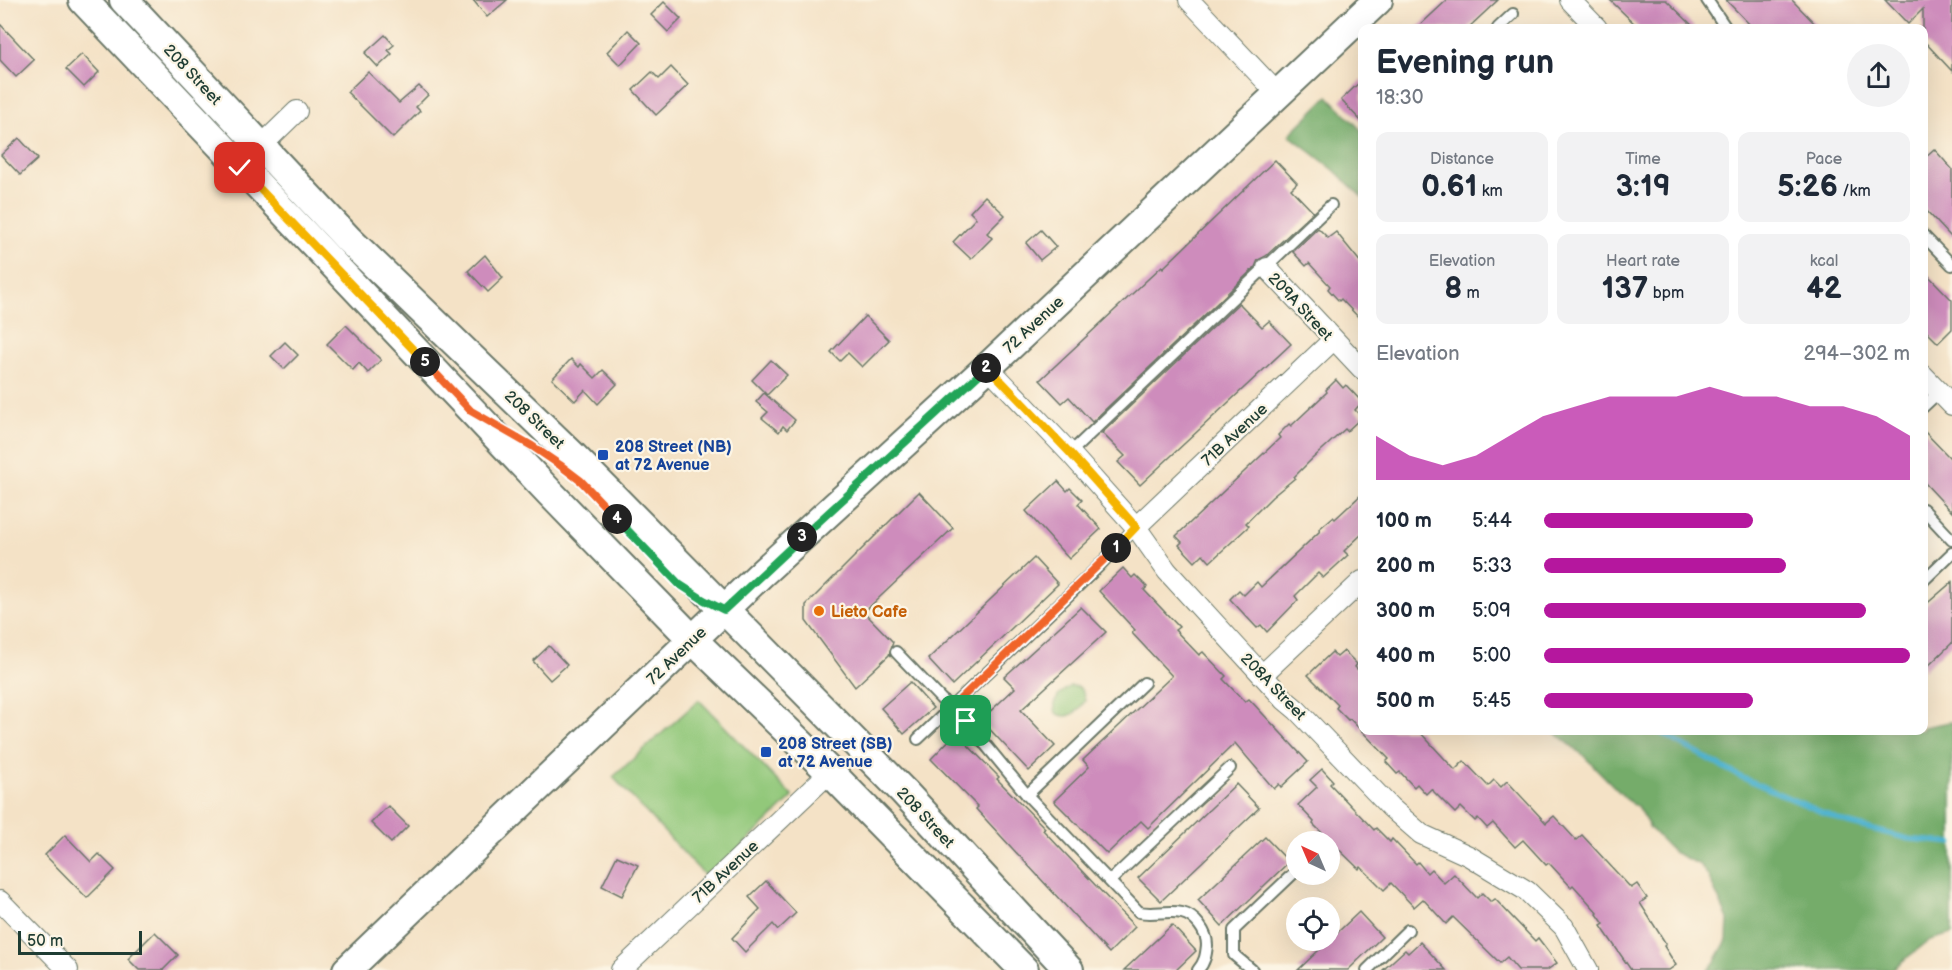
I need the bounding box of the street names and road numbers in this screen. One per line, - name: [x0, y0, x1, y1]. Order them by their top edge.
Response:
- street label: 208 Street: [159, 41, 225, 109]
- street label: 209A Street: [1264, 269, 1336, 345]
- street label: 72 Avenue: [1000, 292, 1068, 358]
- street label: 208 Street: [500, 387, 568, 453]
- street label: 71B Avenue: [1198, 399, 1272, 470]
- street label: 72 Avenue: [643, 623, 711, 689]
- street label: 208A Street: [1236, 650, 1310, 725]
- street label: 208 Street: [892, 784, 958, 852]
- street label: 71B Avenue: [689, 836, 763, 907]

